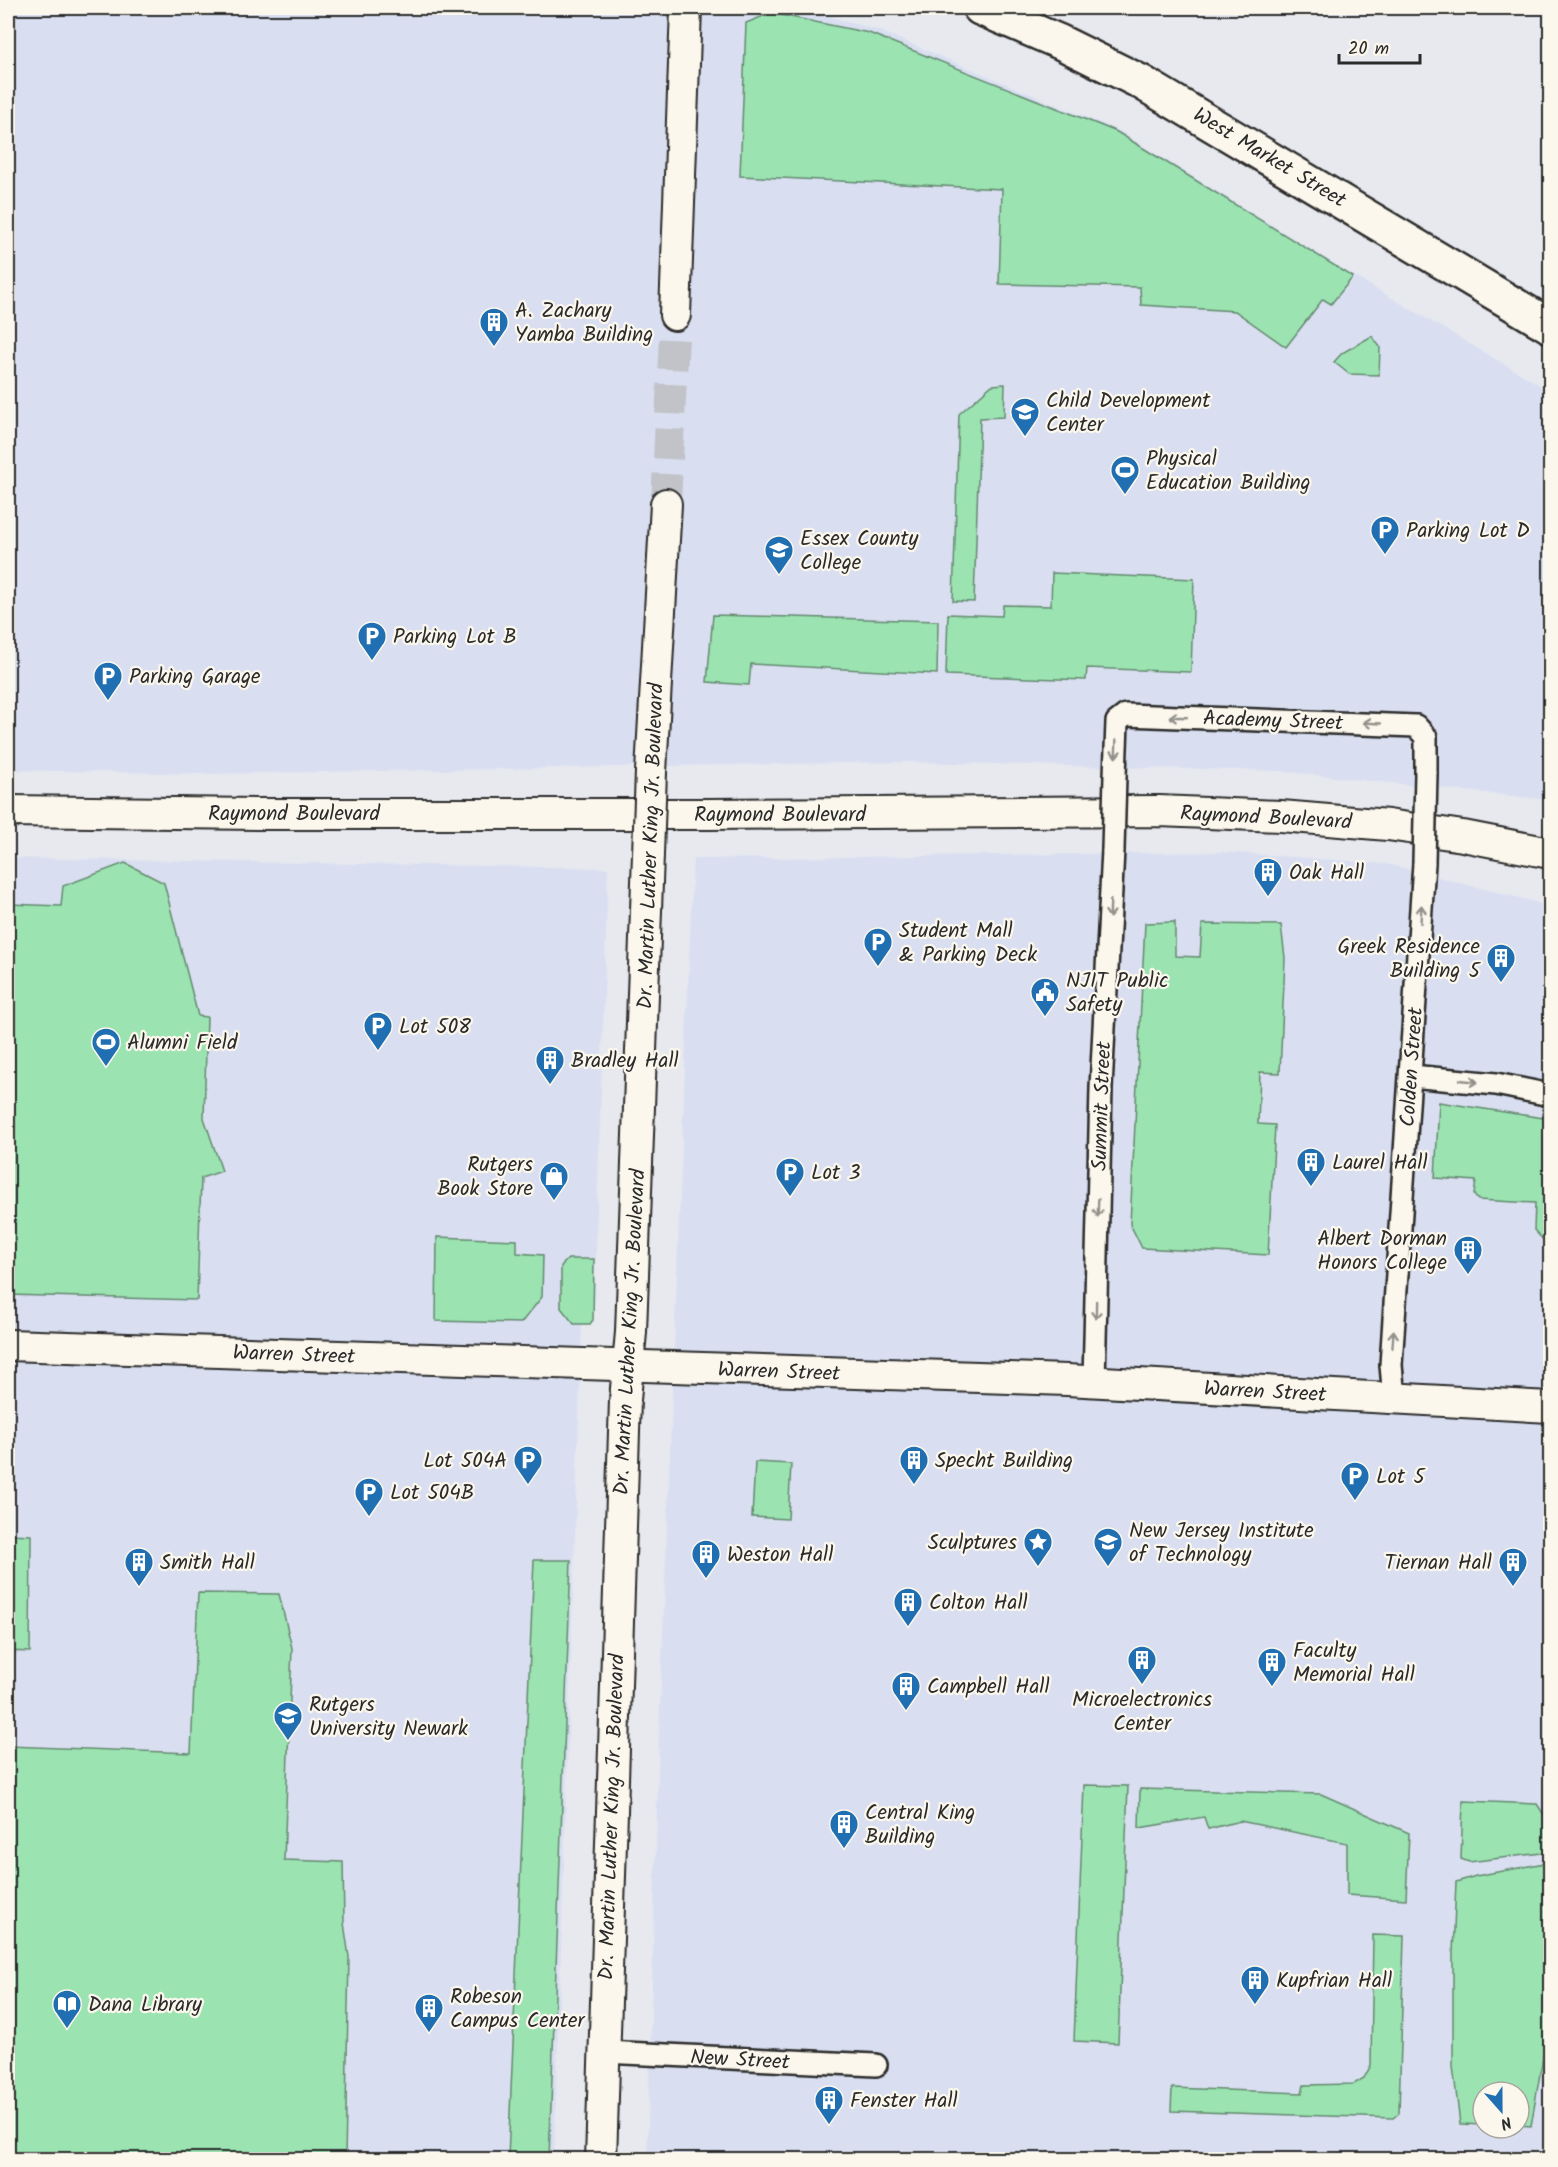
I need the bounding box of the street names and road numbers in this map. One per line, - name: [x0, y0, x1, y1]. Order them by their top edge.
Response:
- street label: West Market Street: [1186, 99, 1353, 218]
- street label: Dr. Martin Luther King Jr. Boulevard: [629, 682, 674, 1010]
- street label: Academy Street: [1202, 703, 1344, 740]
- street label: Raymond Boulevard: [208, 798, 381, 831]
- street label: Raymond Boulevard: [1179, 798, 1353, 840]
- street label: Raymond Boulevard: [694, 799, 867, 832]
- street label: Colden Street: [1392, 1005, 1433, 1128]
- street label: Summit Street: [1084, 1040, 1121, 1171]
- street label: Dr. Martin Luther King Jr. Boulevard: [605, 1168, 656, 1496]
- street label: Warren Street: [232, 1337, 357, 1374]
- street label: Warren Street: [717, 1354, 842, 1391]
- street label: Warren Street: [1203, 1373, 1328, 1412]
- street label: Dr. Martin Luther King Jr. Boulevard: [590, 1653, 635, 1981]
- street label: New Street: [689, 2041, 791, 2080]

